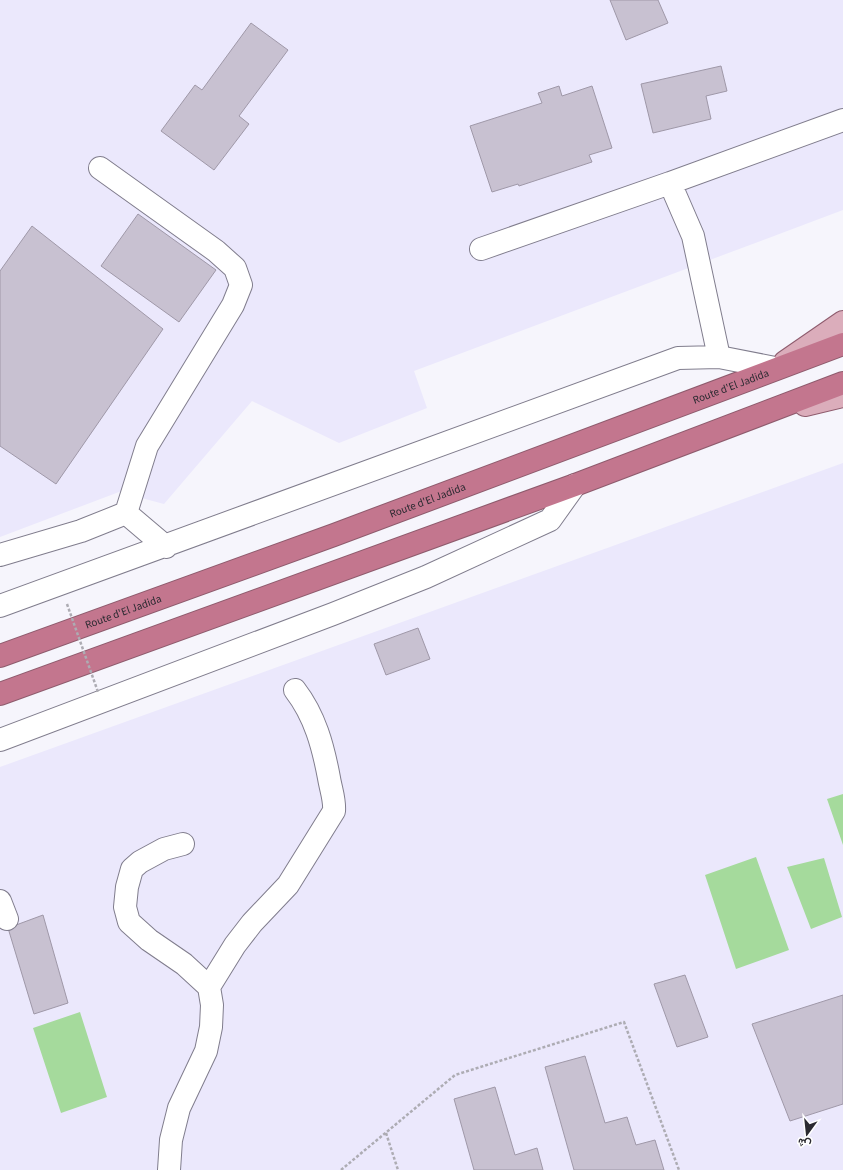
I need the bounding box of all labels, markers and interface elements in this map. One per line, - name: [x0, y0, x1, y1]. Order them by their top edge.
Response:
- street label: Route d'El Jadida: [691, 365, 771, 408]
- street label: Route d'El Jadida: [387, 479, 468, 522]
- street label: Route d'El Jadida: [83, 591, 164, 633]
- north arrow: [787, 1114, 827, 1154]
- text: ش: [796, 1134, 813, 1152]

